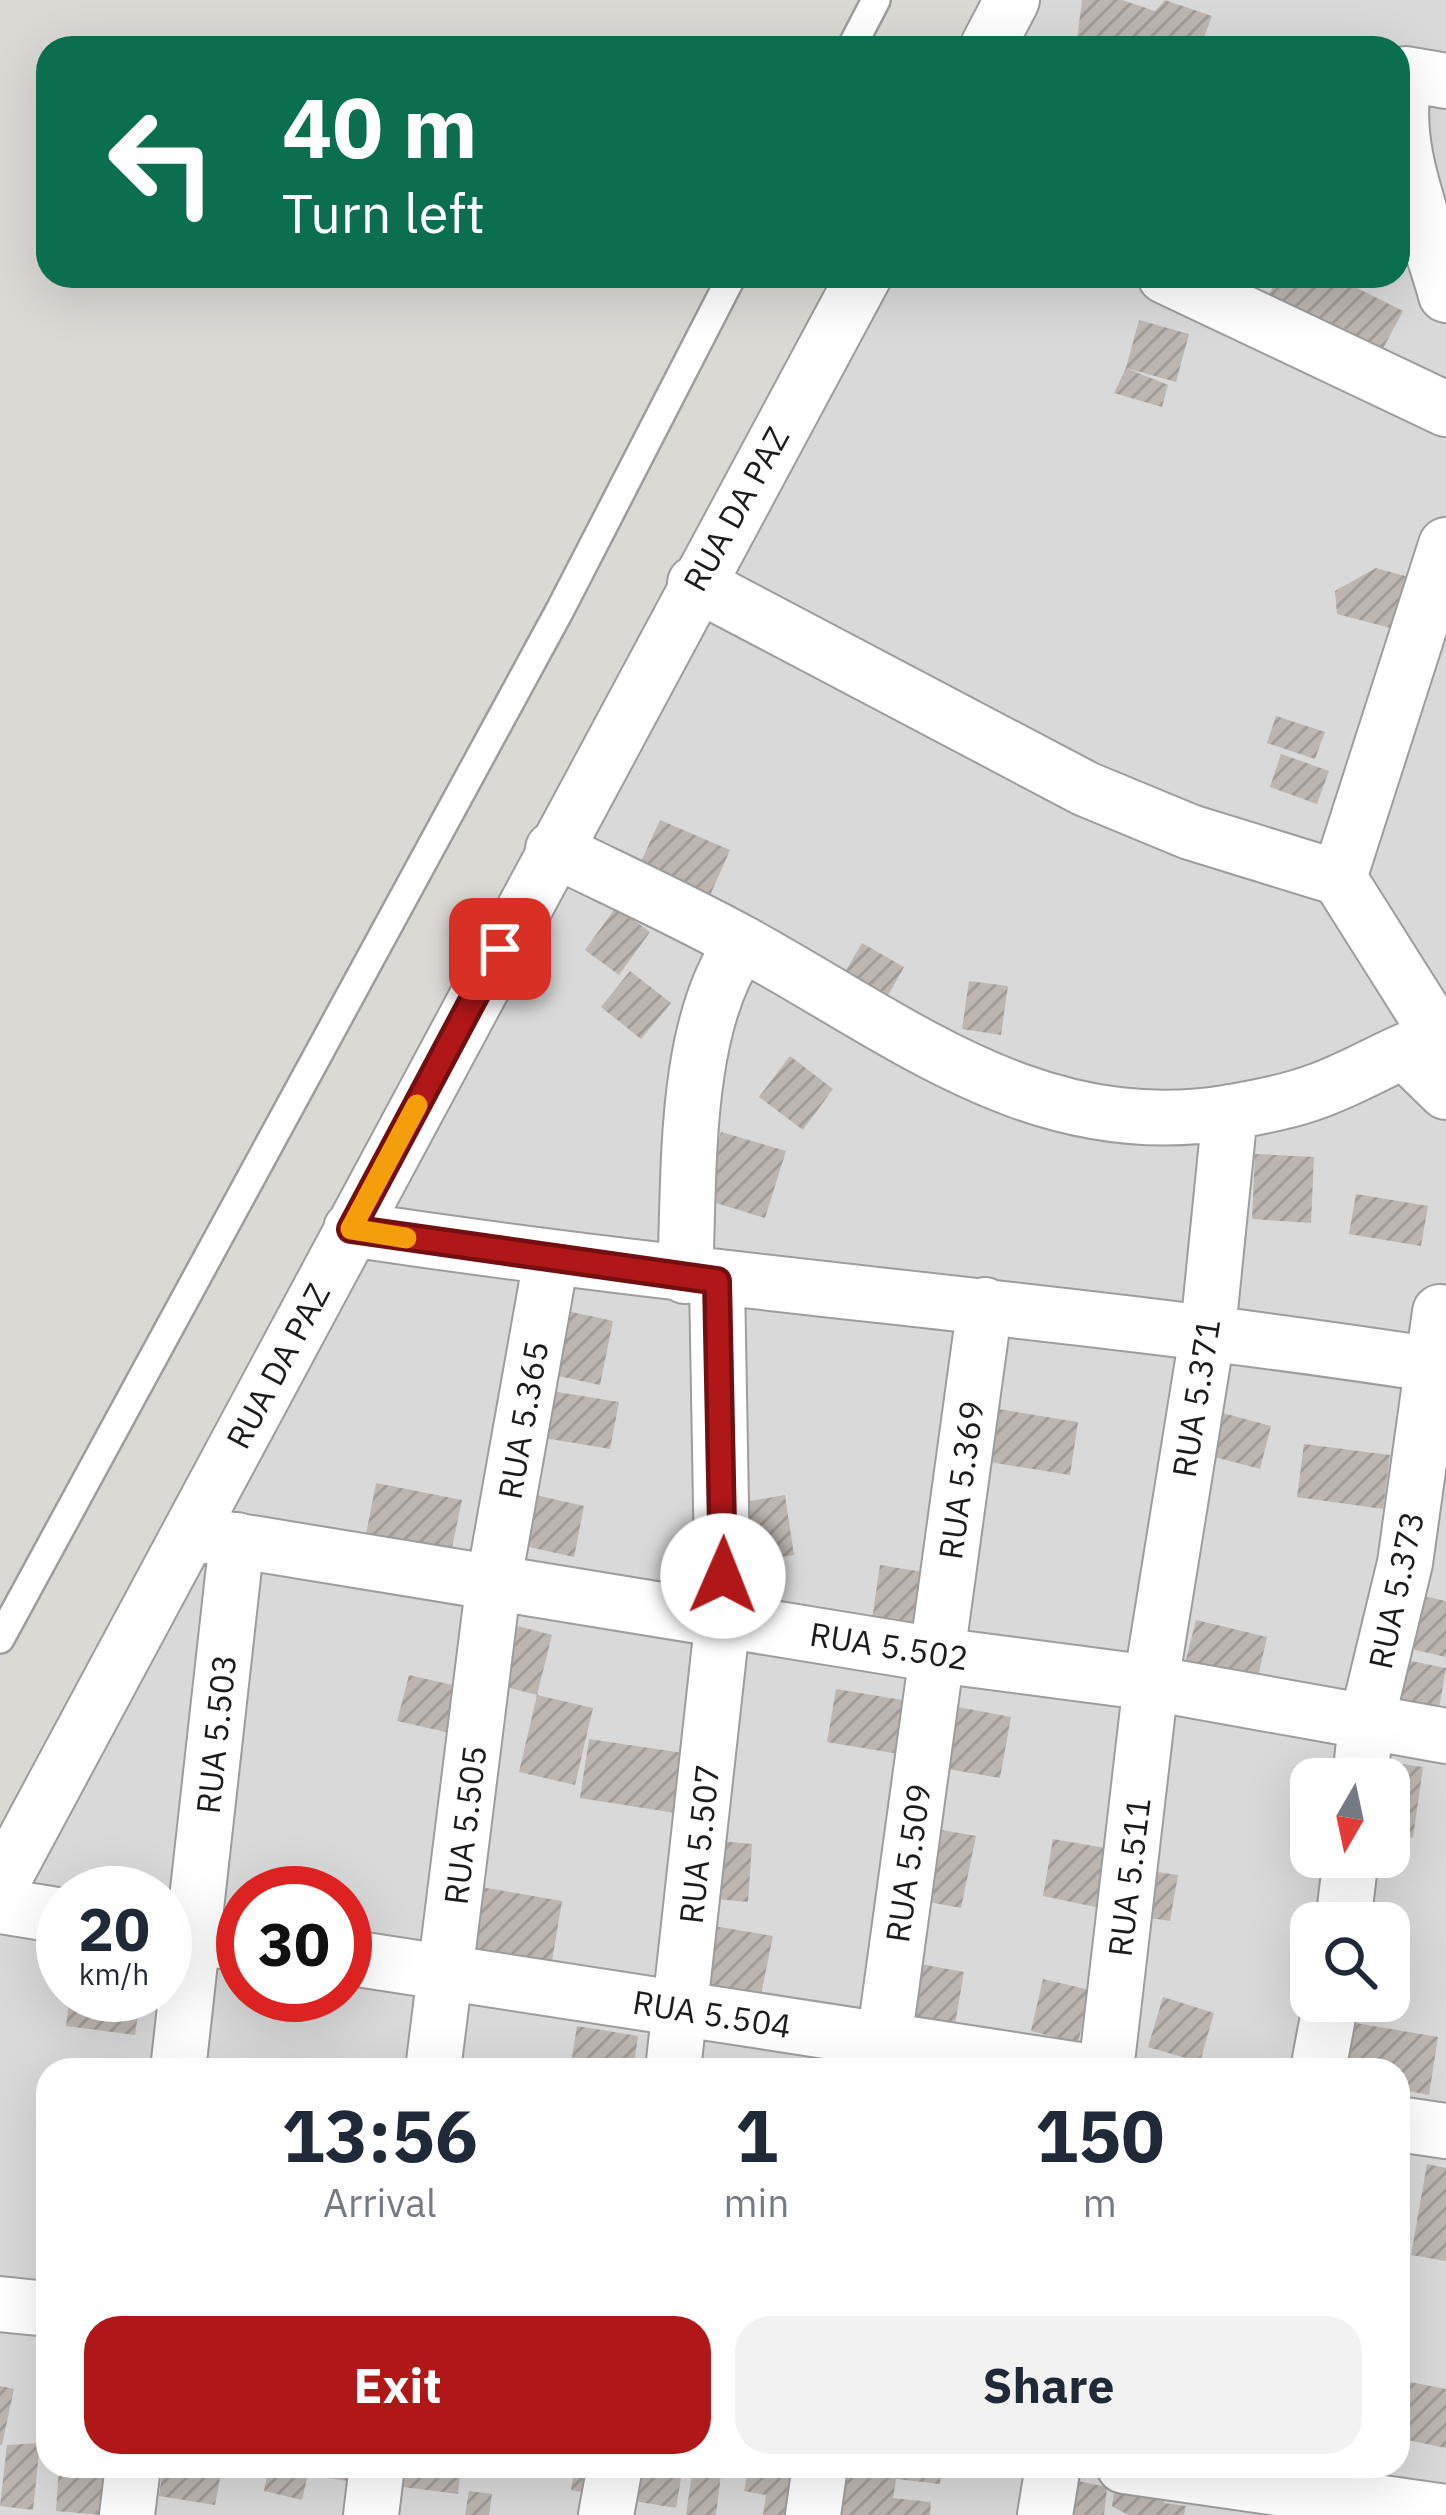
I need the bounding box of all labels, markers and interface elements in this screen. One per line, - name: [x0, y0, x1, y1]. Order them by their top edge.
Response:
- text: 40 m: [282, 72, 478, 181]
- icon: left: [84, 84, 240, 240]
- text: Turn left: [282, 178, 485, 248]
- street label: RUA DA PAZ: [673, 419, 798, 598]
- pin: [449, 898, 551, 1000]
- icon: arrive: [467, 916, 533, 982]
- street label: RUA DA PAZ: [216, 1276, 339, 1456]
- street label: RUA 5.371: [1162, 1316, 1229, 1480]
- street label: RUA 5.365: [487, 1337, 558, 1502]
- street label: RUA 5.369: [928, 1398, 993, 1562]
- street label: RUA 5.373: [1358, 1507, 1433, 1673]
- position arrow: [660, 1513, 786, 1639]
- street label: RUA 5.502: [807, 1612, 971, 1679]
- street label: RUA 5.503: [186, 1652, 245, 1816]
- street label: RUA 5.505: [433, 1743, 496, 1907]
- north arrow: [1290, 1758, 1410, 1878]
- map controls: [1290, 1758, 1410, 2022]
- street label: RUA 5.507: [669, 1762, 728, 1926]
- street label: RUA 5.509: [875, 1781, 940, 1945]
- street label: RUA 5.511: [1097, 1795, 1160, 1959]
- speed limit sign: 30: [216, 1866, 372, 2022]
- text: 20: [78, 1889, 150, 1968]
- button: search: [1290, 1902, 1410, 2022]
- text: km/h: [79, 1954, 149, 1993]
- street label: RUA 5.504: [630, 1980, 794, 2047]
- text: 13:56: [281, 2088, 478, 2182]
- text: 1: [735, 2088, 778, 2182]
- text: 150: [1035, 2088, 1165, 2182]
- text: Arrival: [323, 2177, 437, 2228]
- text: min: [724, 2177, 789, 2228]
- text: m: [1083, 2177, 1117, 2228]
- button: Exit: [84, 2316, 711, 2454]
- button: Share: [735, 2316, 1362, 2454]

